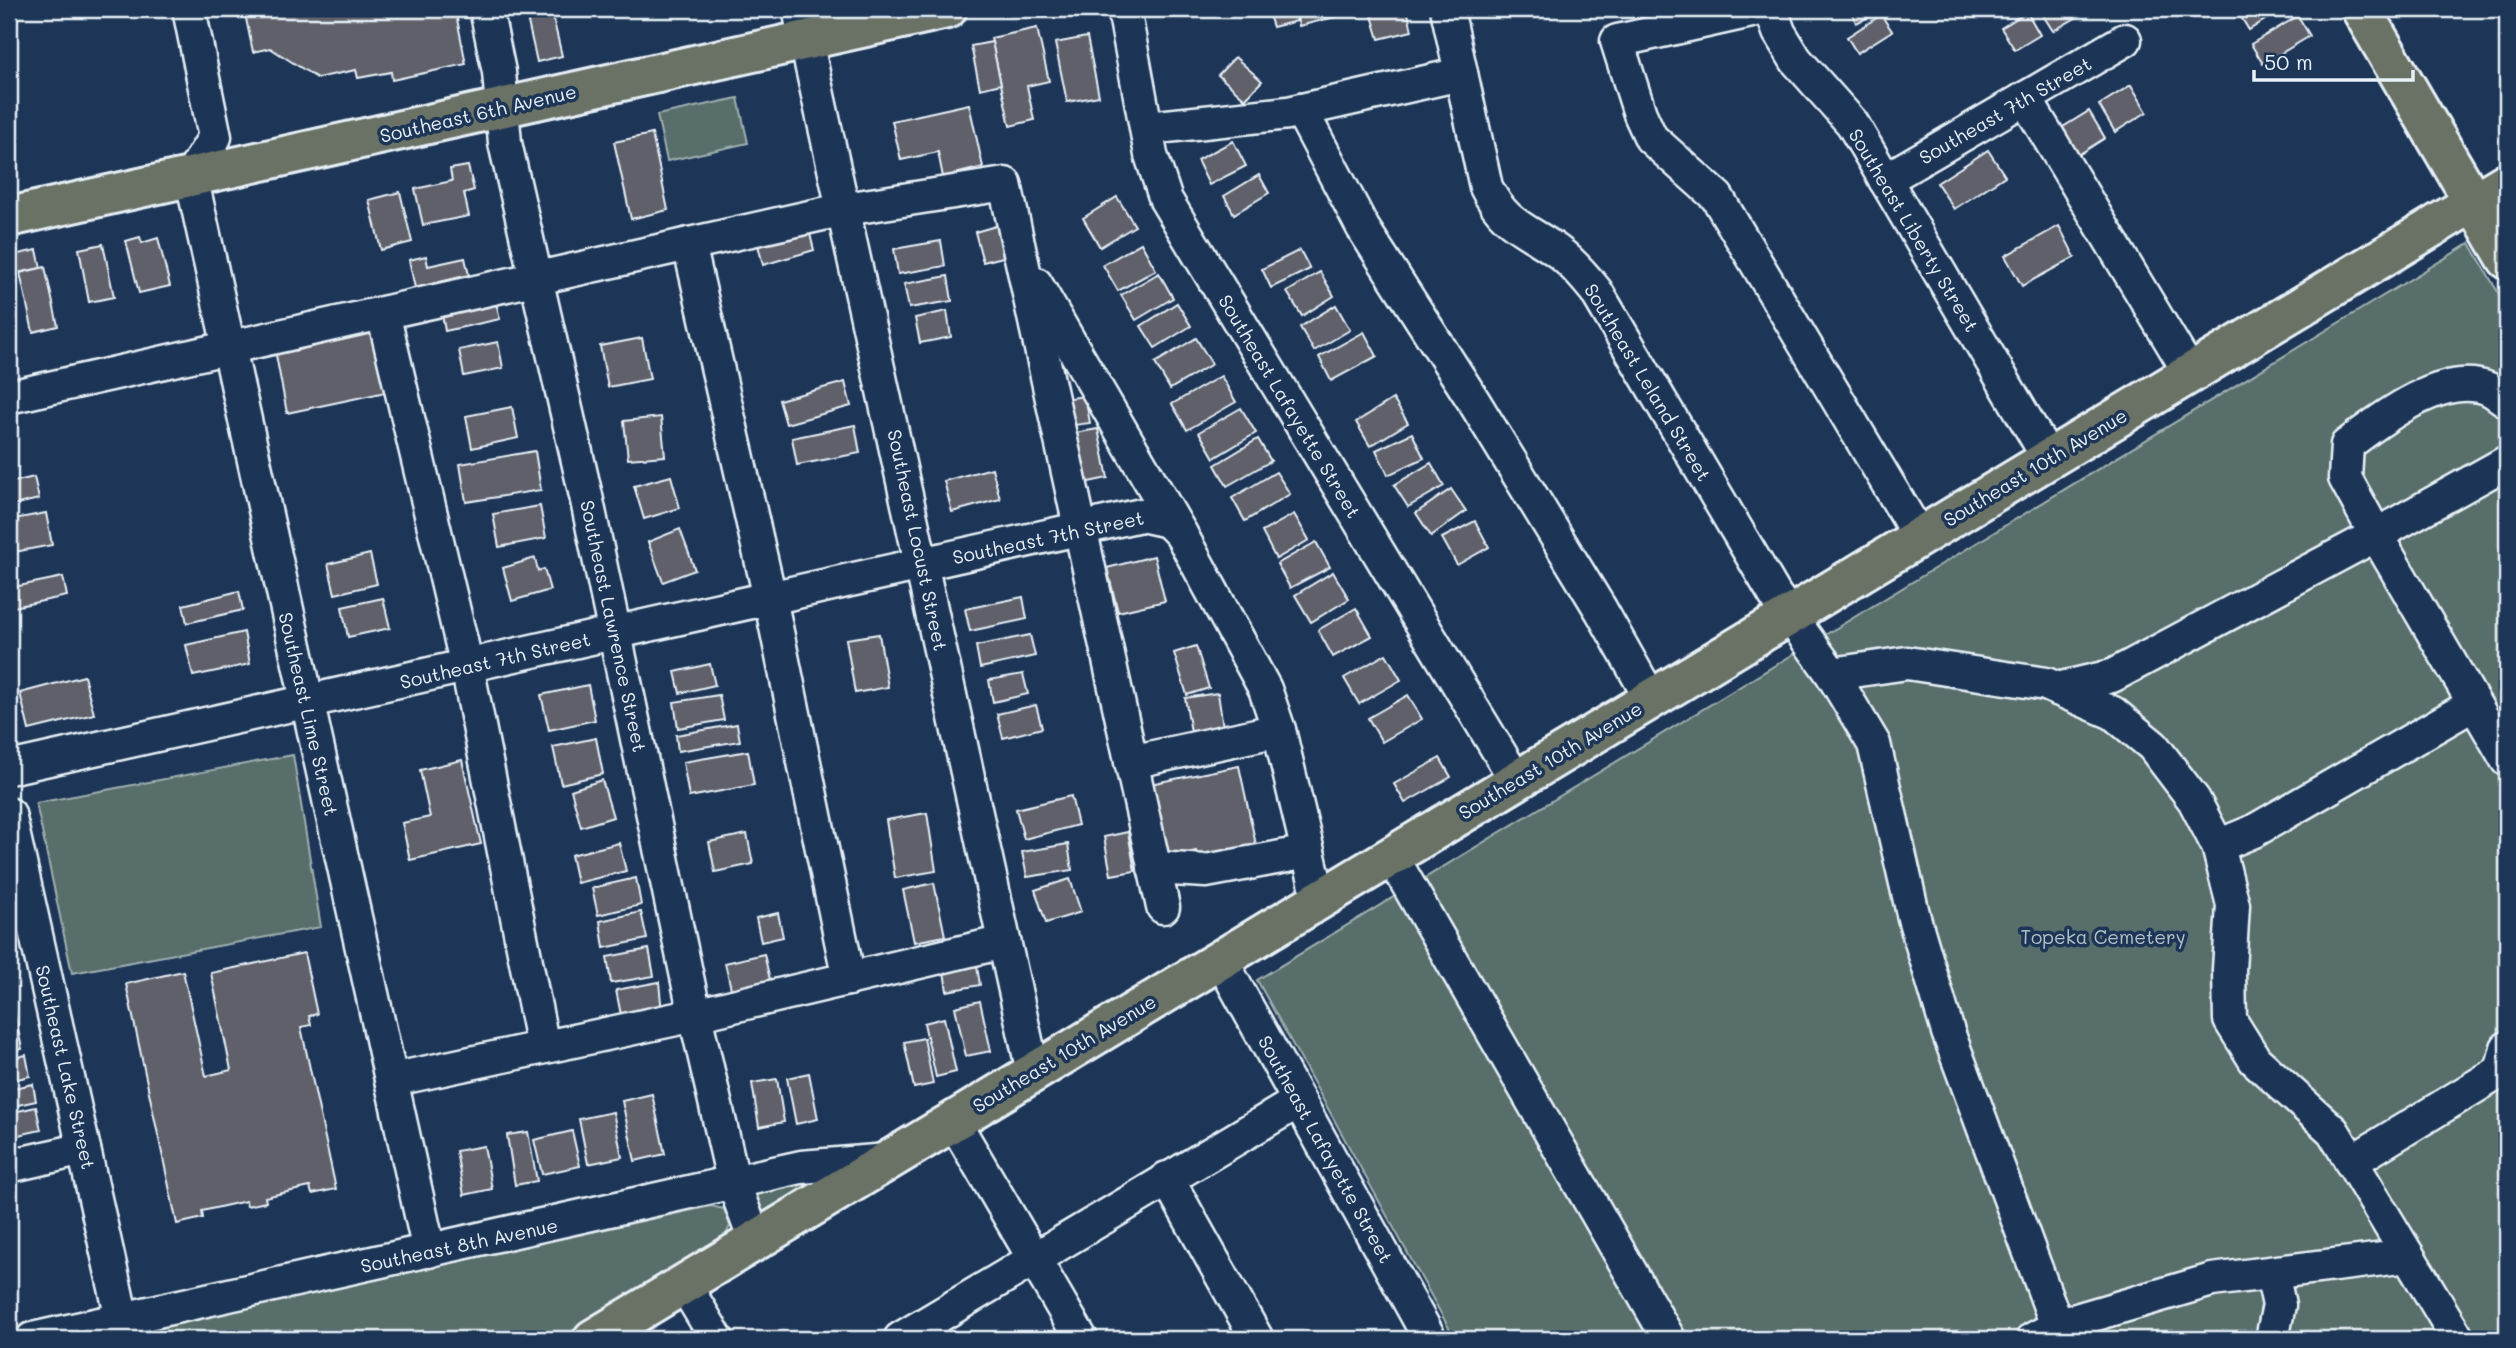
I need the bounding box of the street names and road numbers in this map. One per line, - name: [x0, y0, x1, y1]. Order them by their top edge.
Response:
- street label: Southeast 7th Street: [1914, 50, 2096, 170]
- street label: Southeast 6th Avenue: [377, 78, 579, 148]
- street label: Southeast Liberty Street: [1843, 124, 1985, 336]
- street label: Southeast Leland Street: [1579, 279, 1717, 485]
- street label: Southeast Lafayette Street: [1213, 290, 1367, 522]
- street label: Southeast 10th Avenue: [1939, 402, 2131, 532]
- street label: Southeast Locust Street: [882, 427, 954, 653]
- street label: Southeast Lawrence Street: [575, 498, 653, 754]
- street label: Southeast 7th Street: [950, 505, 1146, 569]
- street label: Southeast Lime Street: [273, 610, 345, 818]
- street label: Southeast 7th Street: [397, 626, 593, 694]
- street label: Southeast 10th Avenue: [1454, 695, 1646, 825]
- street label: Southeast Lake Street: [30, 962, 102, 1172]
- street label: Southeast 10th Avenue: [968, 988, 1160, 1118]
- street label: Southeast Lafayette Street: [1253, 1031, 1399, 1267]
- street label: Southeast 8th Avenue: [358, 1212, 560, 1278]

